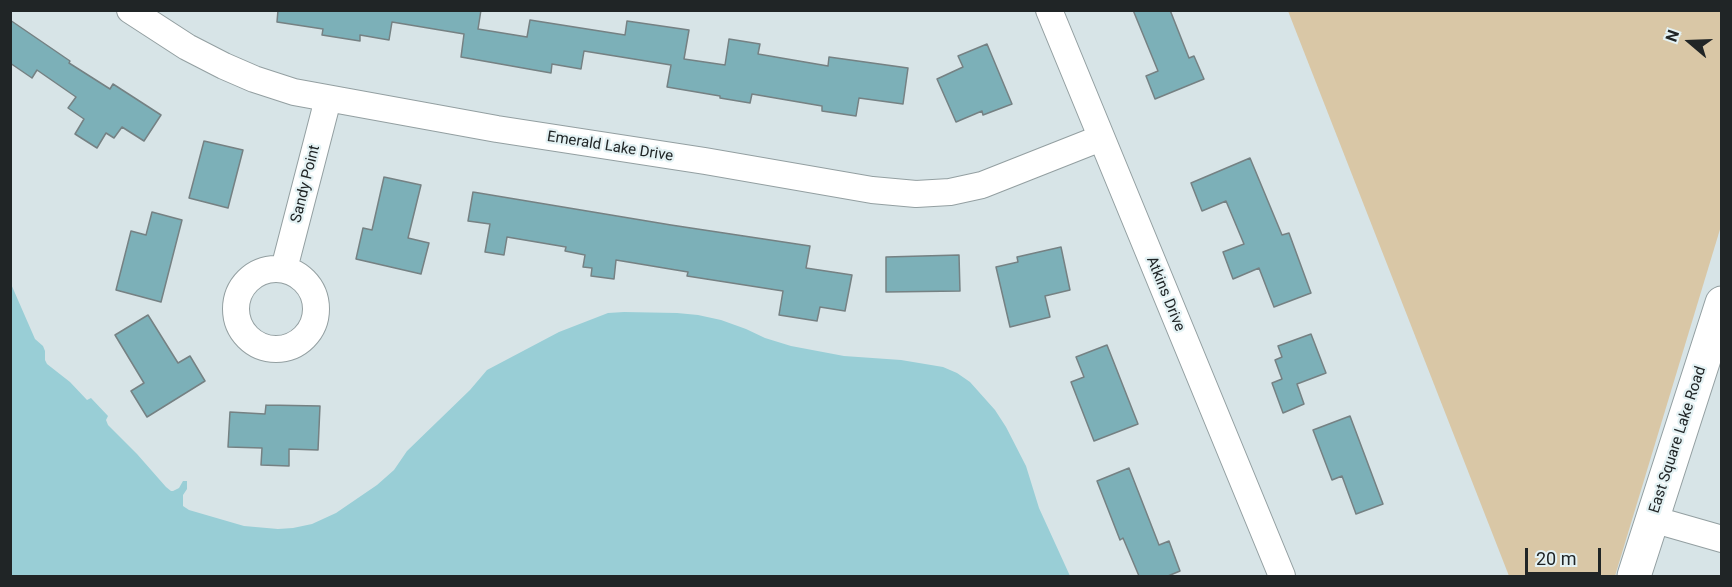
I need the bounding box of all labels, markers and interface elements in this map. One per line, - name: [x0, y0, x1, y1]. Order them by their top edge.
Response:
- north arrow: [1660, 12, 1720, 72]
- text: N: [1662, 28, 1683, 44]
- street label: Emerald Lake Drive: [546, 128, 674, 166]
- street label: Sandy Point: [288, 143, 324, 225]
- street label: Atkins Drive: [1142, 254, 1188, 334]
- street label: East Square Lake Road: [1646, 364, 1710, 516]
- scale bar: [1528, 536, 1604, 574]
- text: 20 m: [1536, 548, 1576, 569]

